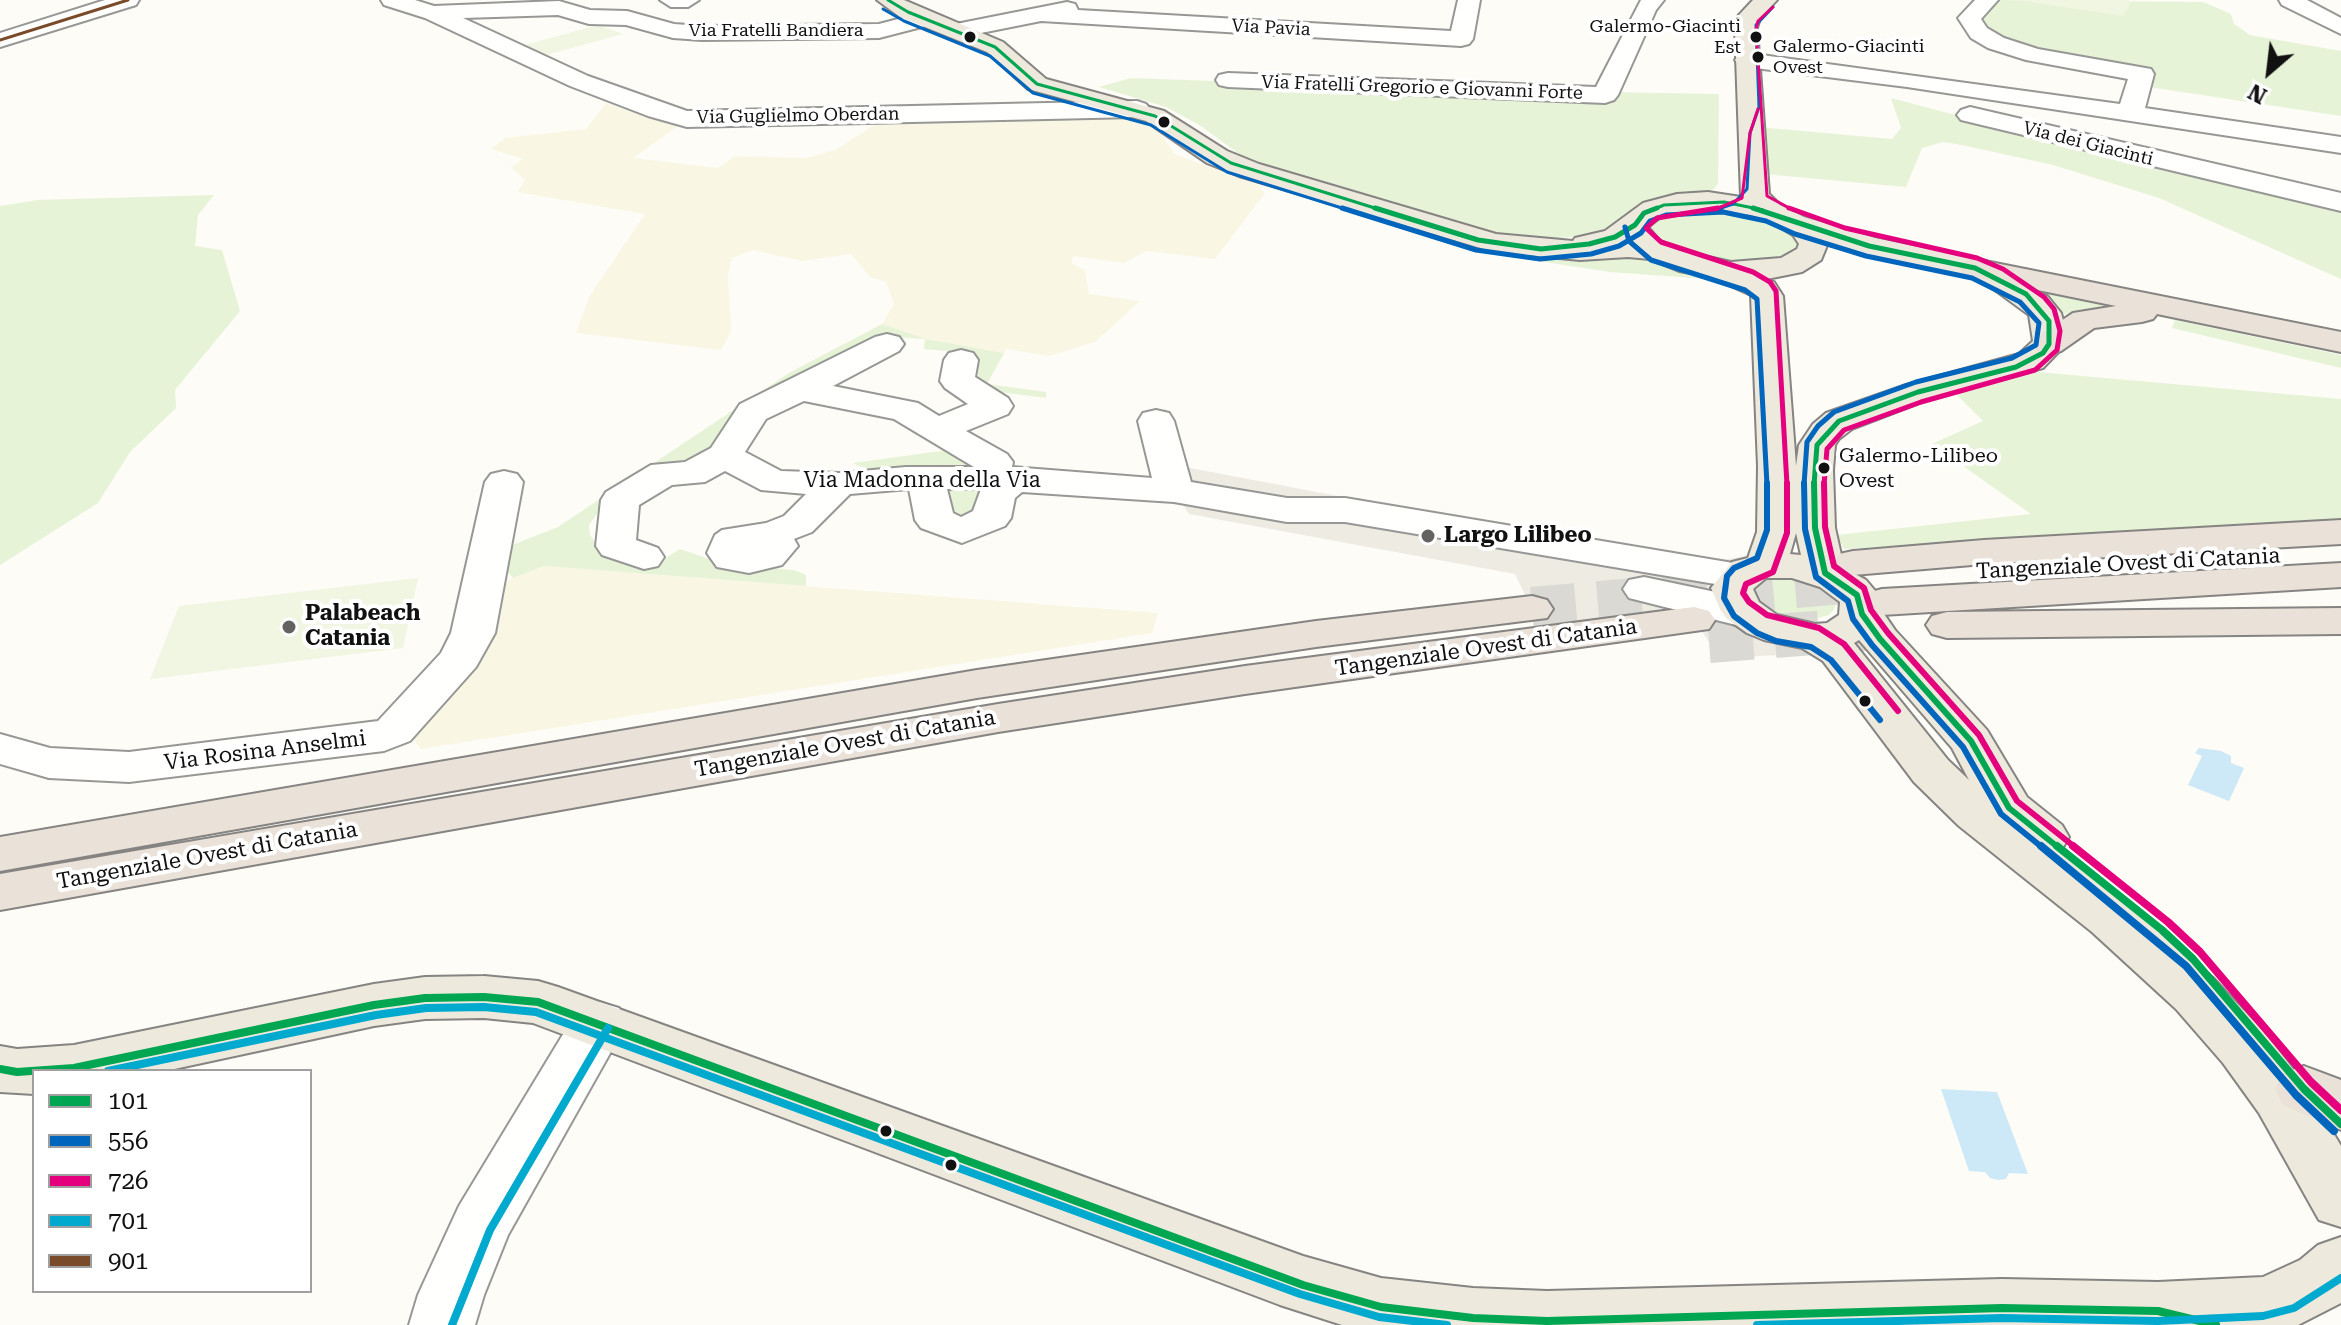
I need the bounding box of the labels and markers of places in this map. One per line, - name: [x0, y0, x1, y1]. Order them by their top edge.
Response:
- place label: Galermo-Giacinti Est: [1590, 16, 1741, 58]
- unlabelled marker: [962, 29, 978, 45]
- marker: Galermo-Giacinti Est: [1748, 29, 1764, 45]
- place label: Galermo-Giacinti Ovest: [1773, 36, 1924, 78]
- marker: Galermo-Giacinti Ovest: [1750, 49, 1766, 65]
- unlabelled marker: [1156, 114, 1172, 130]
- place label: Galermo-Lilibeo Ovest: [1839, 444, 1998, 491]
- marker: Galermo-Lilibeo Ovest: [1816, 460, 1832, 476]
- place label: Largo Lilibeo: [1444, 523, 1592, 549]
- marker: Largo Lilibeo: [1419, 527, 1437, 545]
- place label: Palabeach Catania: [305, 601, 421, 652]
- marker: Palabeach Catania: [280, 618, 298, 636]
- unlabelled marker: [1857, 693, 1873, 709]
- unlabelled marker: [878, 1123, 894, 1139]
- unlabelled marker: [943, 1157, 959, 1173]

